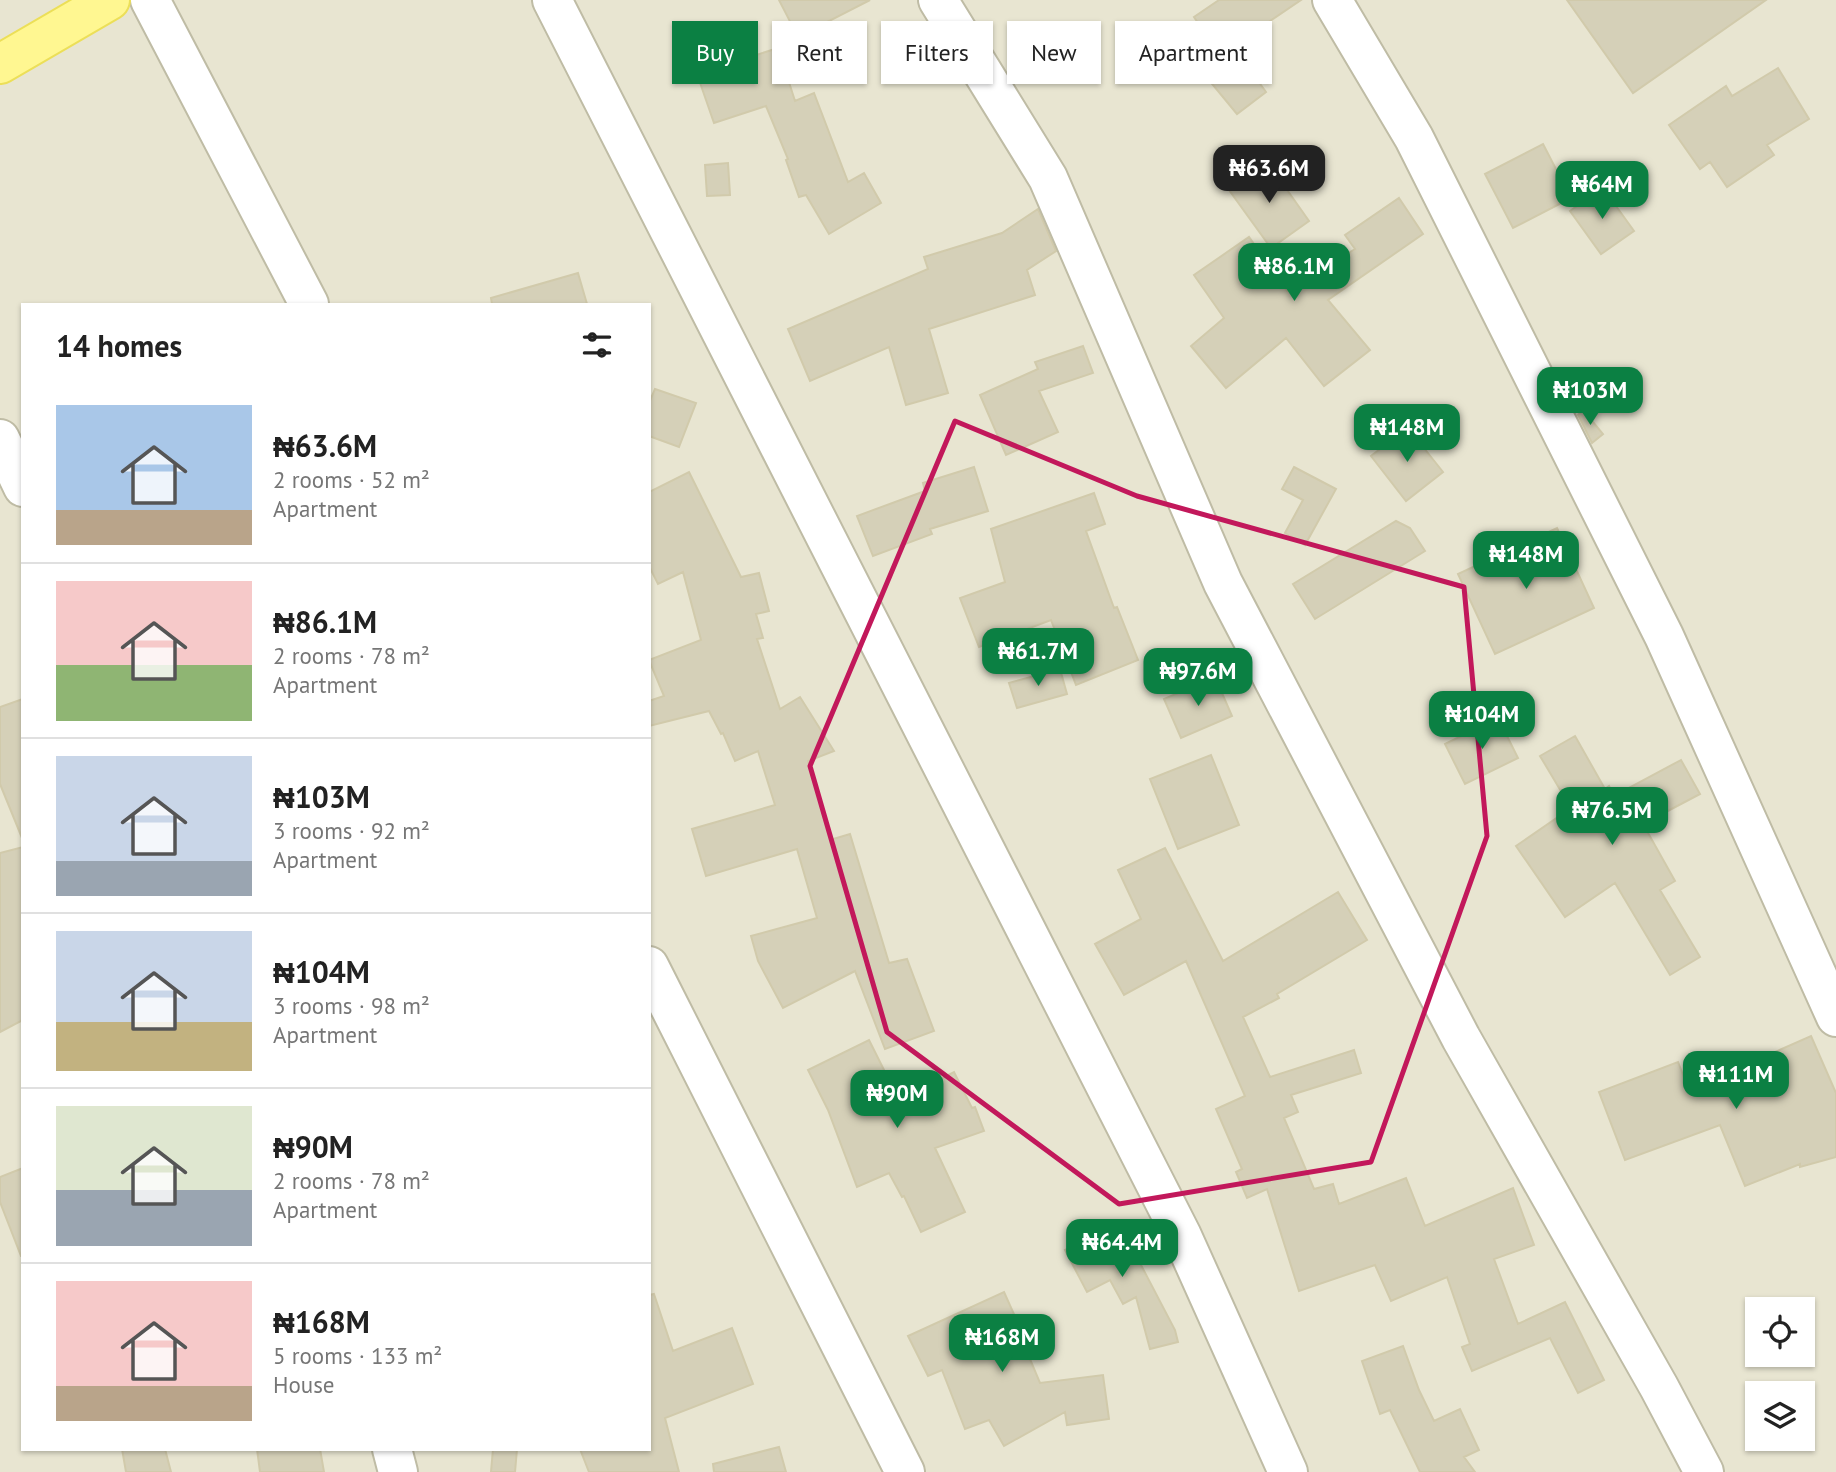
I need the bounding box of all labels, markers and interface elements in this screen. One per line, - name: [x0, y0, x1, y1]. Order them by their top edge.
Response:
- chip: Buy: [672, 21, 758, 84]
- chip: Rent: [772, 21, 867, 84]
- chip: Filters: [881, 21, 993, 84]
- chip: New: [1007, 21, 1101, 84]
- chip: Apartment: [1115, 21, 1272, 84]
- pin: ₦63.6M: [1212, 146, 1326, 205]
- text: ₦63.6M: [1229, 153, 1309, 182]
- pin: ₦64M: [1561, 162, 1643, 221]
- text: ₦64M: [1571, 169, 1633, 198]
- pin: ₦86.1M: [1237, 244, 1351, 303]
- text: ₦86.1M: [1254, 251, 1334, 280]
- text: 14 homes: [56, 326, 182, 365]
- icon: filters: [578, 326, 616, 364]
- pin: ₦103M: [1541, 368, 1639, 427]
- text: ₦103M: [1553, 375, 1627, 404]
- pin: ₦148M: [1358, 405, 1456, 464]
- text: ₦148M: [1370, 412, 1444, 441]
- text: ₦63.6M: [273, 426, 377, 465]
- icon: home: [112, 433, 196, 517]
- text: 2 rooms · 52 m²: [273, 465, 430, 494]
- text: Apartment: [273, 494, 377, 523]
- pin: ₦148M: [1477, 532, 1575, 591]
- text: ₦148M: [1489, 539, 1563, 568]
- text: ₦86.1M: [273, 602, 377, 641]
- icon: home: [112, 609, 196, 693]
- pin: ₦61.7M: [981, 628, 1095, 688]
- text: ₦61.7M: [998, 636, 1078, 665]
- text: 2 rooms · 78 m²: [273, 641, 430, 670]
- pin: ₦97.6M: [1141, 648, 1255, 708]
- text: ₦97.6M: [1159, 656, 1237, 685]
- text: Apartment: [273, 670, 377, 699]
- pin: ₦104M: [1433, 692, 1531, 751]
- text: ₦104M: [1445, 699, 1519, 728]
- text: ₦103M: [273, 777, 370, 816]
- icon: home: [112, 784, 196, 868]
- pin: ₦76.5M: [1555, 788, 1669, 847]
- text: ₦76.5M: [1572, 795, 1652, 824]
- text: 3 rooms · 92 m²: [273, 816, 430, 845]
- text: Apartment: [273, 845, 377, 874]
- text: ₦104M: [273, 952, 370, 991]
- icon: home: [112, 959, 196, 1043]
- text: 3 rooms · 98 m²: [273, 991, 430, 1020]
- text: Apartment: [273, 1020, 377, 1049]
- pin: ₦111M: [1687, 1052, 1785, 1111]
- text: ₦111M: [1699, 1059, 1773, 1088]
- pin: ₦90M: [856, 1070, 938, 1130]
- text: ₦90M: [866, 1078, 928, 1107]
- text: ₦90M: [273, 1127, 353, 1166]
- icon: home: [112, 1134, 196, 1218]
- text: 2 rooms · 78 m²: [273, 1166, 430, 1195]
- text: Apartment: [273, 1195, 377, 1224]
- pin: ₦64.4M: [1065, 1220, 1179, 1279]
- text: ₦64.4M: [1082, 1227, 1162, 1256]
- map controls: [1745, 1297, 1815, 1451]
- button: locate: [1745, 1297, 1815, 1367]
- text: ₦168M: [273, 1302, 370, 1341]
- icon: home: [112, 1309, 196, 1393]
- pin: ₦168M: [953, 1314, 1051, 1374]
- text: ₦168M: [965, 1322, 1039, 1351]
- text: 5 rooms · 133 m²: [273, 1341, 442, 1370]
- text: House: [273, 1370, 335, 1399]
- button: layers: [1745, 1381, 1815, 1451]

